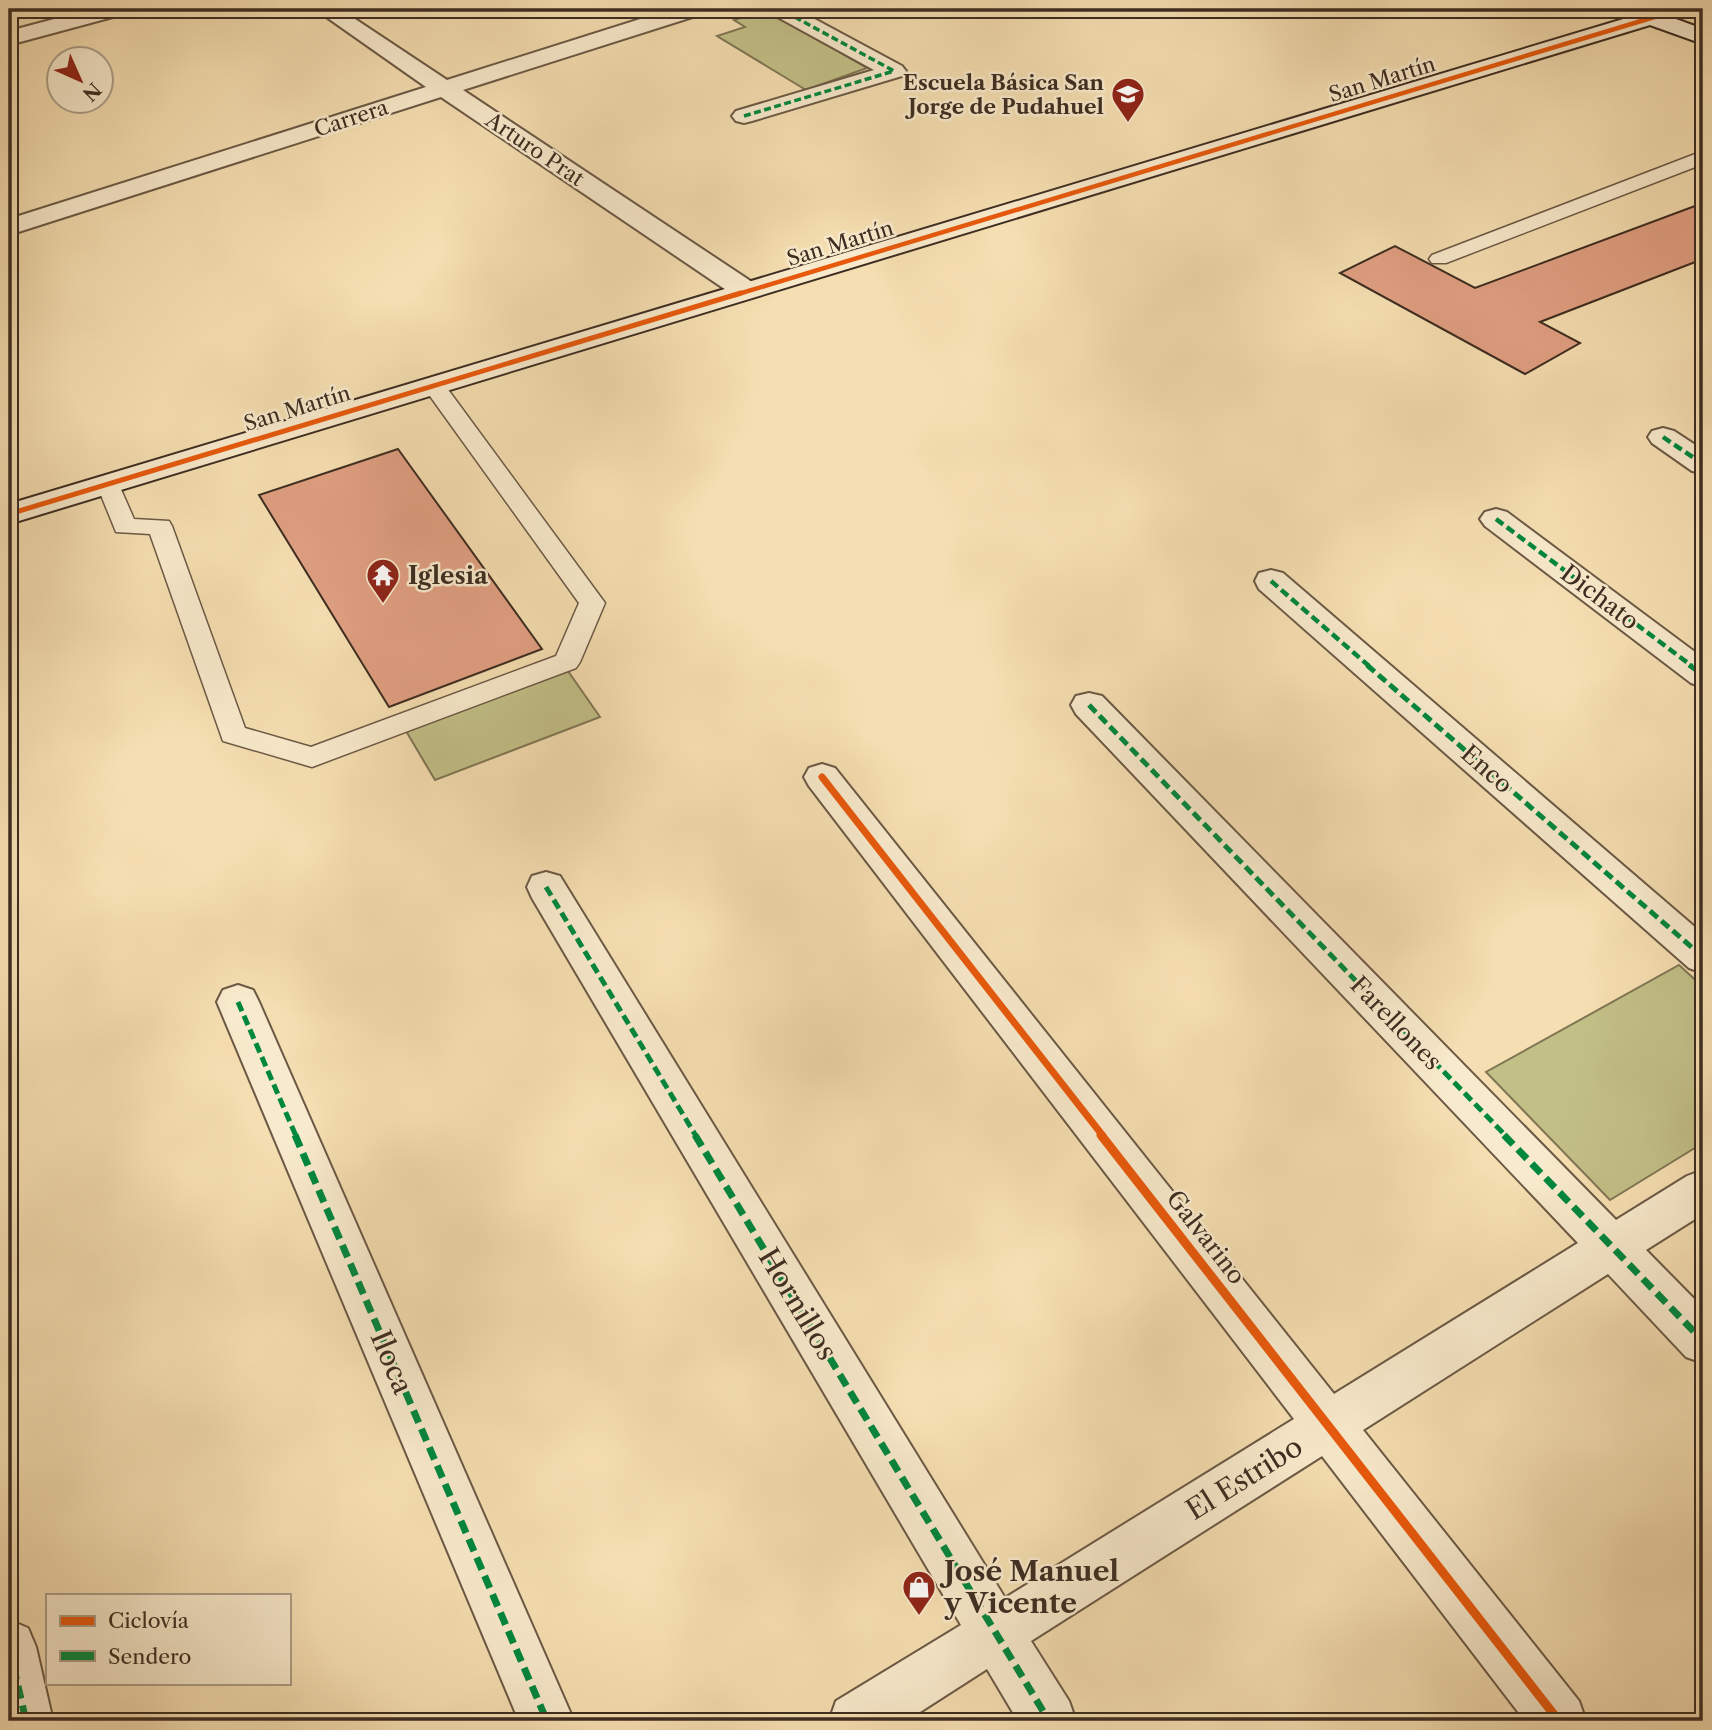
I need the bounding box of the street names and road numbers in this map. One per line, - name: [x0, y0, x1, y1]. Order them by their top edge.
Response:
- street label: San Martín: [1326, 51, 1438, 107]
- street label: Carrera: [311, 94, 392, 142]
- street label: Arturo Prat: [480, 107, 589, 191]
- street label: San Martín: [784, 215, 896, 271]
- street label: San Martín: [241, 380, 353, 436]
- street label: Dichato: [1555, 558, 1645, 636]
- street label: Enco: [1455, 739, 1519, 799]
- street label: Farellones: [1344, 970, 1448, 1076]
- street label: Galvarino: [1160, 1184, 1252, 1290]
- street label: Hornillos: [751, 1242, 845, 1366]
- street label: Iloca: [364, 1325, 421, 1399]
- street label: El Estribo: [1180, 1429, 1308, 1527]

